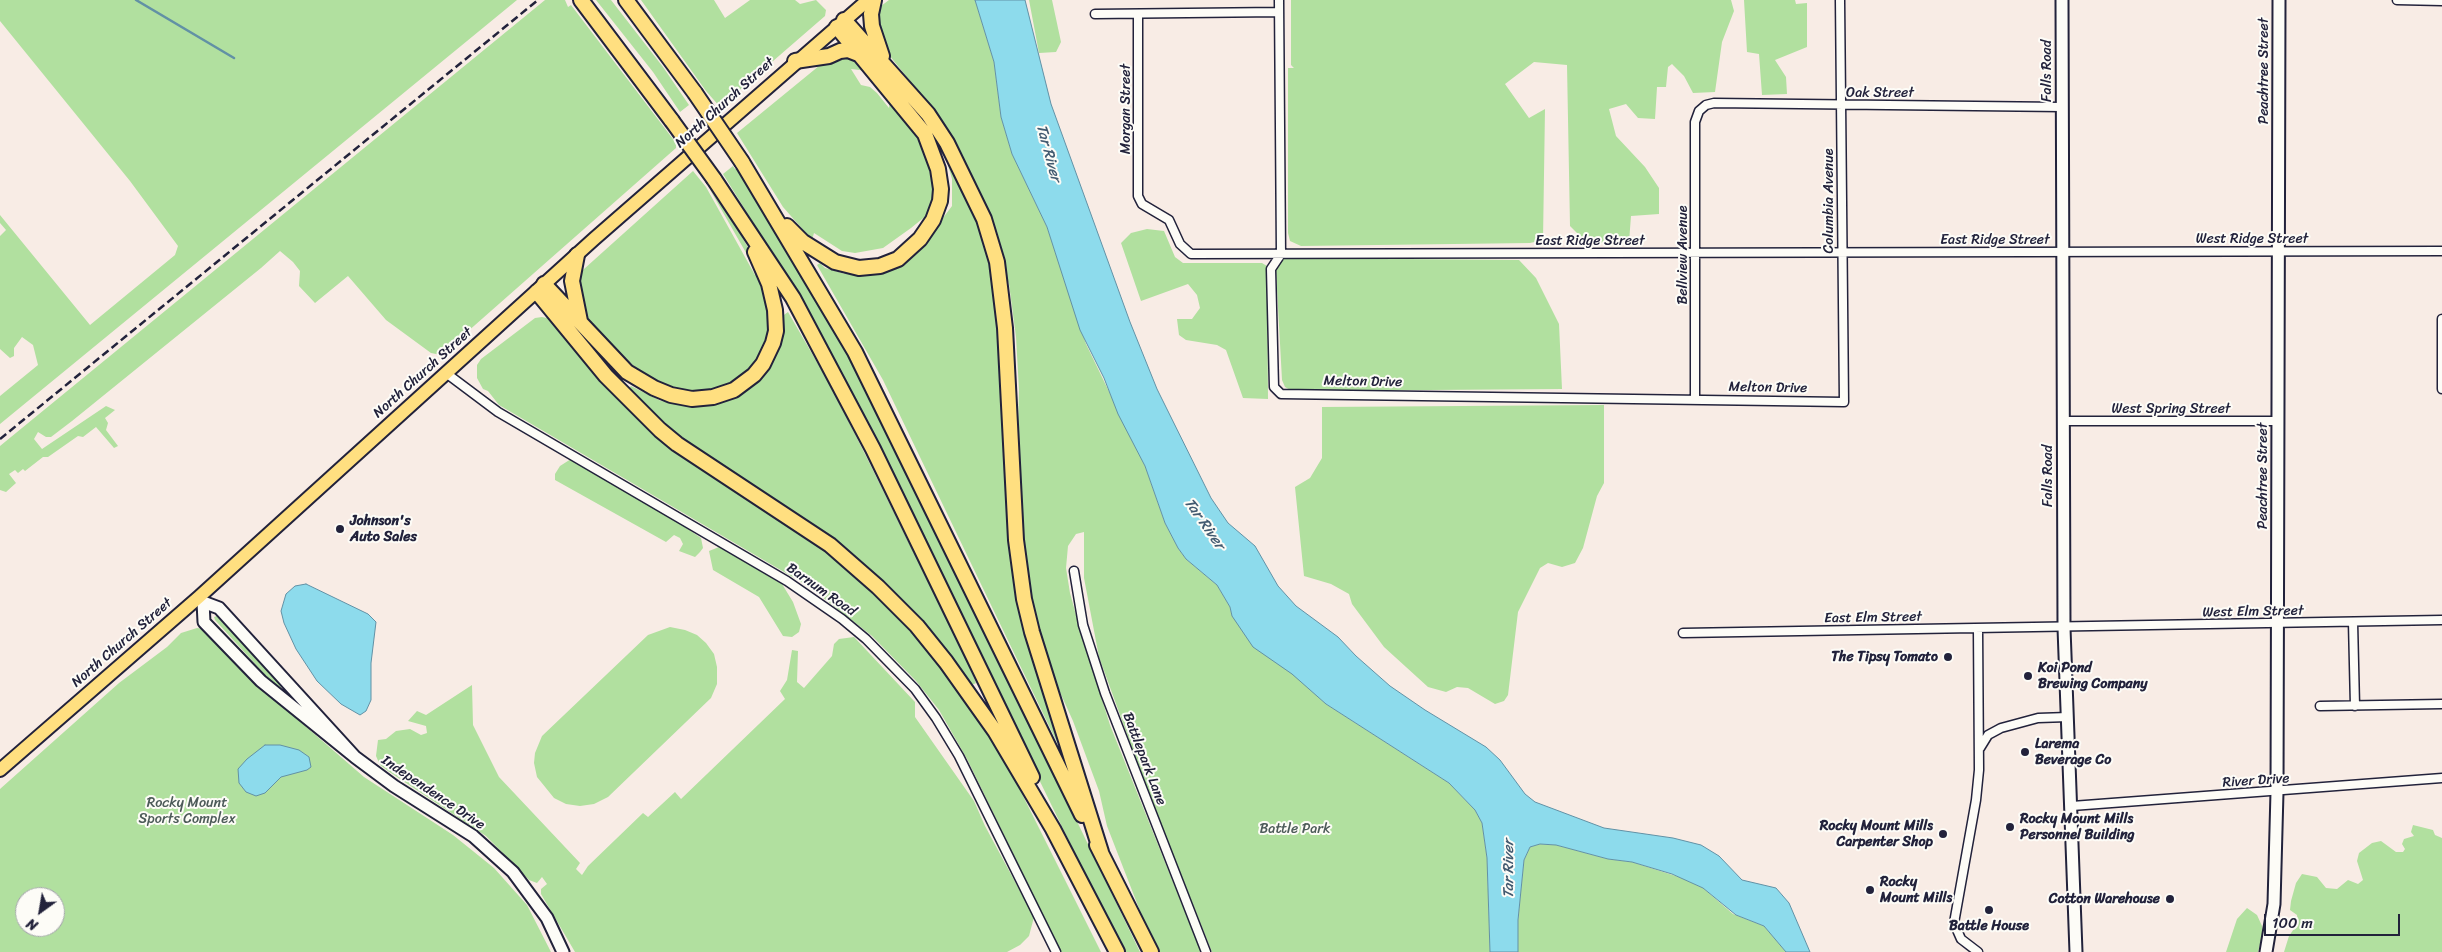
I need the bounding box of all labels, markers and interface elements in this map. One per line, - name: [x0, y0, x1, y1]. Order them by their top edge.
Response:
- street label: Peachtree Street: [2256, 18, 2272, 124]
- street label: Falls Road: [2039, 40, 2055, 102]
- street label: North Church Street: [672, 54, 778, 152]
- street label: Morgan Street: [1118, 64, 1134, 154]
- street label: Oak Street: [1846, 85, 1914, 101]
- water label: Tar River: [1032, 122, 1064, 184]
- street label: Columbia Avenue: [1821, 149, 1837, 253]
- street label: Bellview Avenue: [1675, 205, 1691, 305]
- street label: West Ridge Street: [2196, 231, 2308, 247]
- street label: East Ridge Street: [1940, 232, 2050, 248]
- street label: East Ridge Street: [1535, 233, 1645, 249]
- street label: North Church Street: [370, 324, 476, 422]
- street label: Melton Drive: [1323, 373, 1403, 391]
- street label: Melton Drive: [1728, 379, 1808, 397]
- street label: West Spring Street: [2112, 401, 2230, 417]
- street label: Peachtree Street: [2255, 423, 2271, 529]
- street label: Falls Road: [2040, 445, 2056, 507]
- water label: Tar River: [1180, 495, 1228, 553]
- place label: Johnson's Auto Sales: [350, 513, 417, 546]
- marker: Johnson's Auto Sales: [334, 523, 346, 535]
- street label: Barnum Road: [783, 560, 859, 620]
- street label: North Church Street: [68, 595, 176, 691]
- street label: West Elm Street: [2202, 603, 2304, 621]
- street label: East Elm Street: [1824, 609, 1922, 627]
- place label: The Tipsy Tomato: [1831, 649, 1938, 665]
- marker: The Tipsy Tomato: [1942, 651, 1954, 663]
- place label: Koi Pond Brewing Company: [2038, 660, 2148, 692]
- marker: Koi Pond Brewing Company: [2022, 670, 2034, 682]
- street label: Battlepark Lane: [1119, 710, 1169, 808]
- place label: Larema Beverage Co: [2035, 736, 2111, 769]
- marker: Larema Beverage Co: [2019, 746, 2031, 758]
- street label: Independence Drive: [378, 752, 488, 834]
- street label: River Drive: [2222, 770, 2290, 792]
- park label: Rocky Mount Sports Complex: [138, 795, 236, 828]
- place label: Rocky Mount Mills Personnel Building: [2020, 811, 2135, 844]
- place label: Rocky Mount Mills Carpenter Shop: [1820, 818, 1933, 850]
- park label: Battle Park: [1260, 821, 1330, 837]
- marker: Rocky Mount Mills Personnel Building: [2004, 821, 2016, 833]
- marker: Rocky Mount Mills Carpenter Shop: [1937, 828, 1949, 840]
- water label: Tar River: [1500, 840, 1518, 898]
- place label: Rocky Mount Mills: [1880, 874, 1952, 906]
- marker: Rocky Mount Mills: [1864, 884, 1876, 896]
- north arrow: [15, 887, 65, 937]
- place label: Cotton Warehouse: [2049, 891, 2160, 907]
- marker: Cotton Warehouse: [2164, 893, 2176, 905]
- marker: Battle House: [1983, 904, 1995, 916]
- scale bar: [2267, 904, 2403, 936]
- text: 100 m: [2272, 910, 2313, 936]
- text: N: [22, 911, 43, 937]
- place label: Battle House: [1949, 918, 2029, 934]

